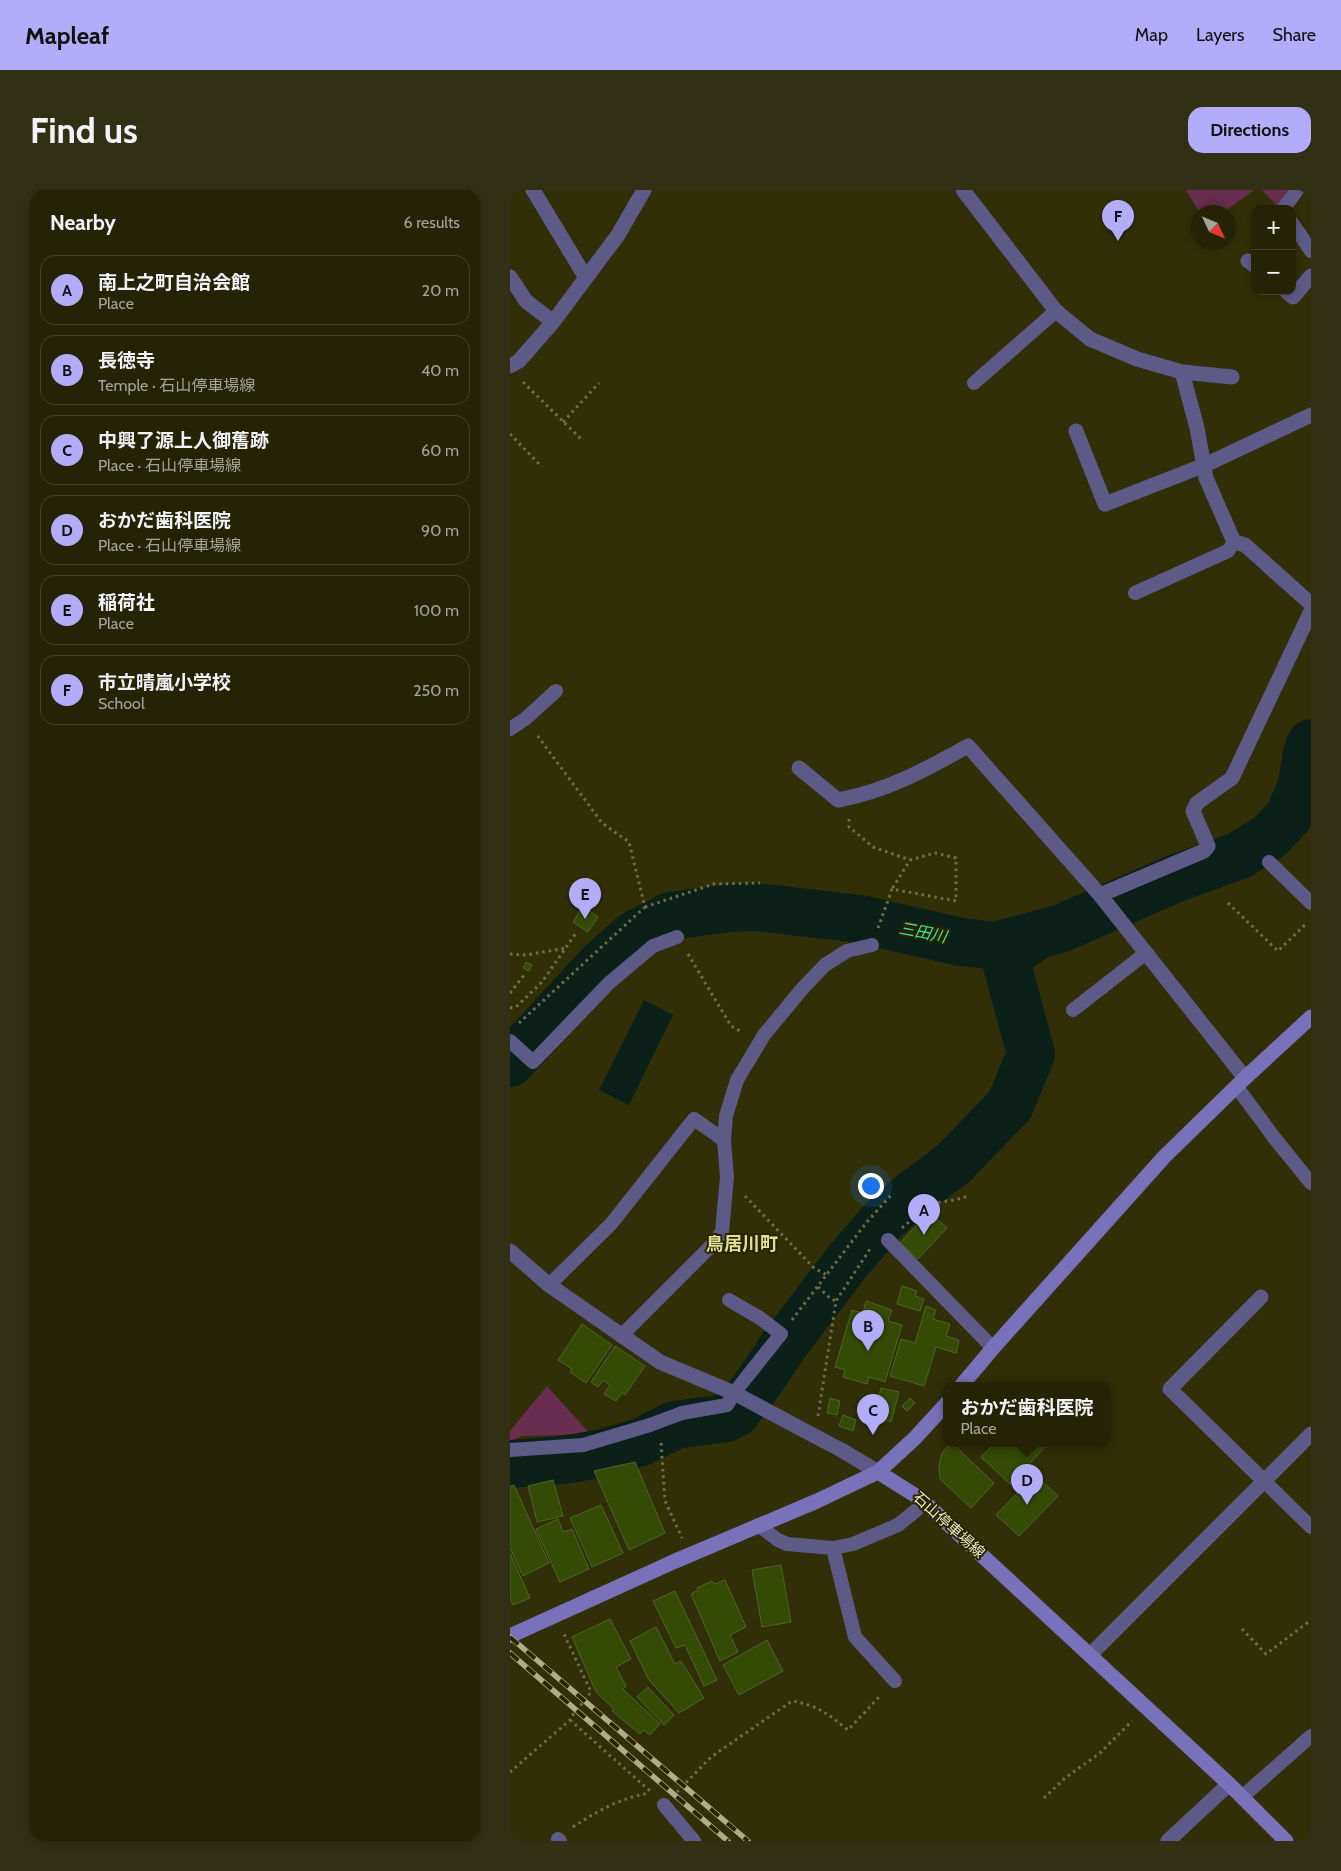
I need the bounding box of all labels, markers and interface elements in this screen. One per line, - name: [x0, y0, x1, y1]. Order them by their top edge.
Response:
- text: Mapleaf: [25, 21, 109, 50]
- text: Map: [1135, 24, 1168, 46]
- text: Layers: [1196, 24, 1245, 46]
- text: Share: [1273, 24, 1316, 46]
- button: Directions: [1188, 107, 1311, 153]
- text: Find us: [30, 109, 138, 152]
- pin: F: [1102, 200, 1134, 241]
- north arrow: [1191, 205, 1236, 250]
- map controls: [1251, 205, 1296, 295]
- button: +: [1251, 205, 1296, 250]
- text: Nearby: [50, 210, 116, 235]
- text: 6 results: [404, 213, 460, 232]
- button: −: [1251, 250, 1296, 295]
- text: 南上之町自治会館: [98, 271, 250, 294]
- text: A: [62, 281, 72, 300]
- text: 20 m: [422, 281, 459, 300]
- text: Place: [98, 294, 134, 313]
- text: 長徳寺: [98, 349, 155, 372]
- text: B: [62, 361, 72, 380]
- text: 40 m: [421, 361, 459, 380]
- text: Temple · 石山停車場線: [98, 376, 255, 395]
- text: 中興了源上人御𦾔跡: [98, 429, 269, 452]
- text: C: [62, 441, 72, 460]
- text: 60 m: [421, 441, 459, 460]
- text: Place · 石山停車場線: [98, 456, 241, 475]
- text: おかだ歯科医院: [98, 509, 231, 532]
- text: D: [61, 521, 73, 540]
- text: 90 m: [421, 521, 459, 540]
- text: Place · 石山停車場線: [98, 536, 241, 555]
- text: 稲荷社: [98, 591, 155, 614]
- text: E: [62, 601, 72, 620]
- text: 100 m: [414, 601, 459, 620]
- text: Place: [98, 614, 134, 633]
- text: 市立晴嵐小学校: [98, 671, 231, 694]
- text: F: [63, 681, 71, 700]
- text: 250 m: [413, 681, 459, 700]
- text: School: [98, 694, 145, 713]
- pin: E: [569, 878, 601, 919]
- water label: 三田川: [898, 919, 950, 947]
- your location: [858, 1173, 884, 1199]
- pin: A: [908, 1194, 940, 1235]
- district label: 鳥居川町: [706, 1233, 778, 1255]
- pin: B: [852, 1310, 884, 1351]
- popup: [943, 1382, 1111, 1447]
- pin: C: [857, 1394, 889, 1435]
- text: おかだ歯科医院: [960, 1396, 1094, 1419]
- text: Place: [960, 1419, 996, 1438]
- pin: D: [1011, 1464, 1043, 1505]
- street label: 石山停車場線: [910, 1488, 988, 1562]

